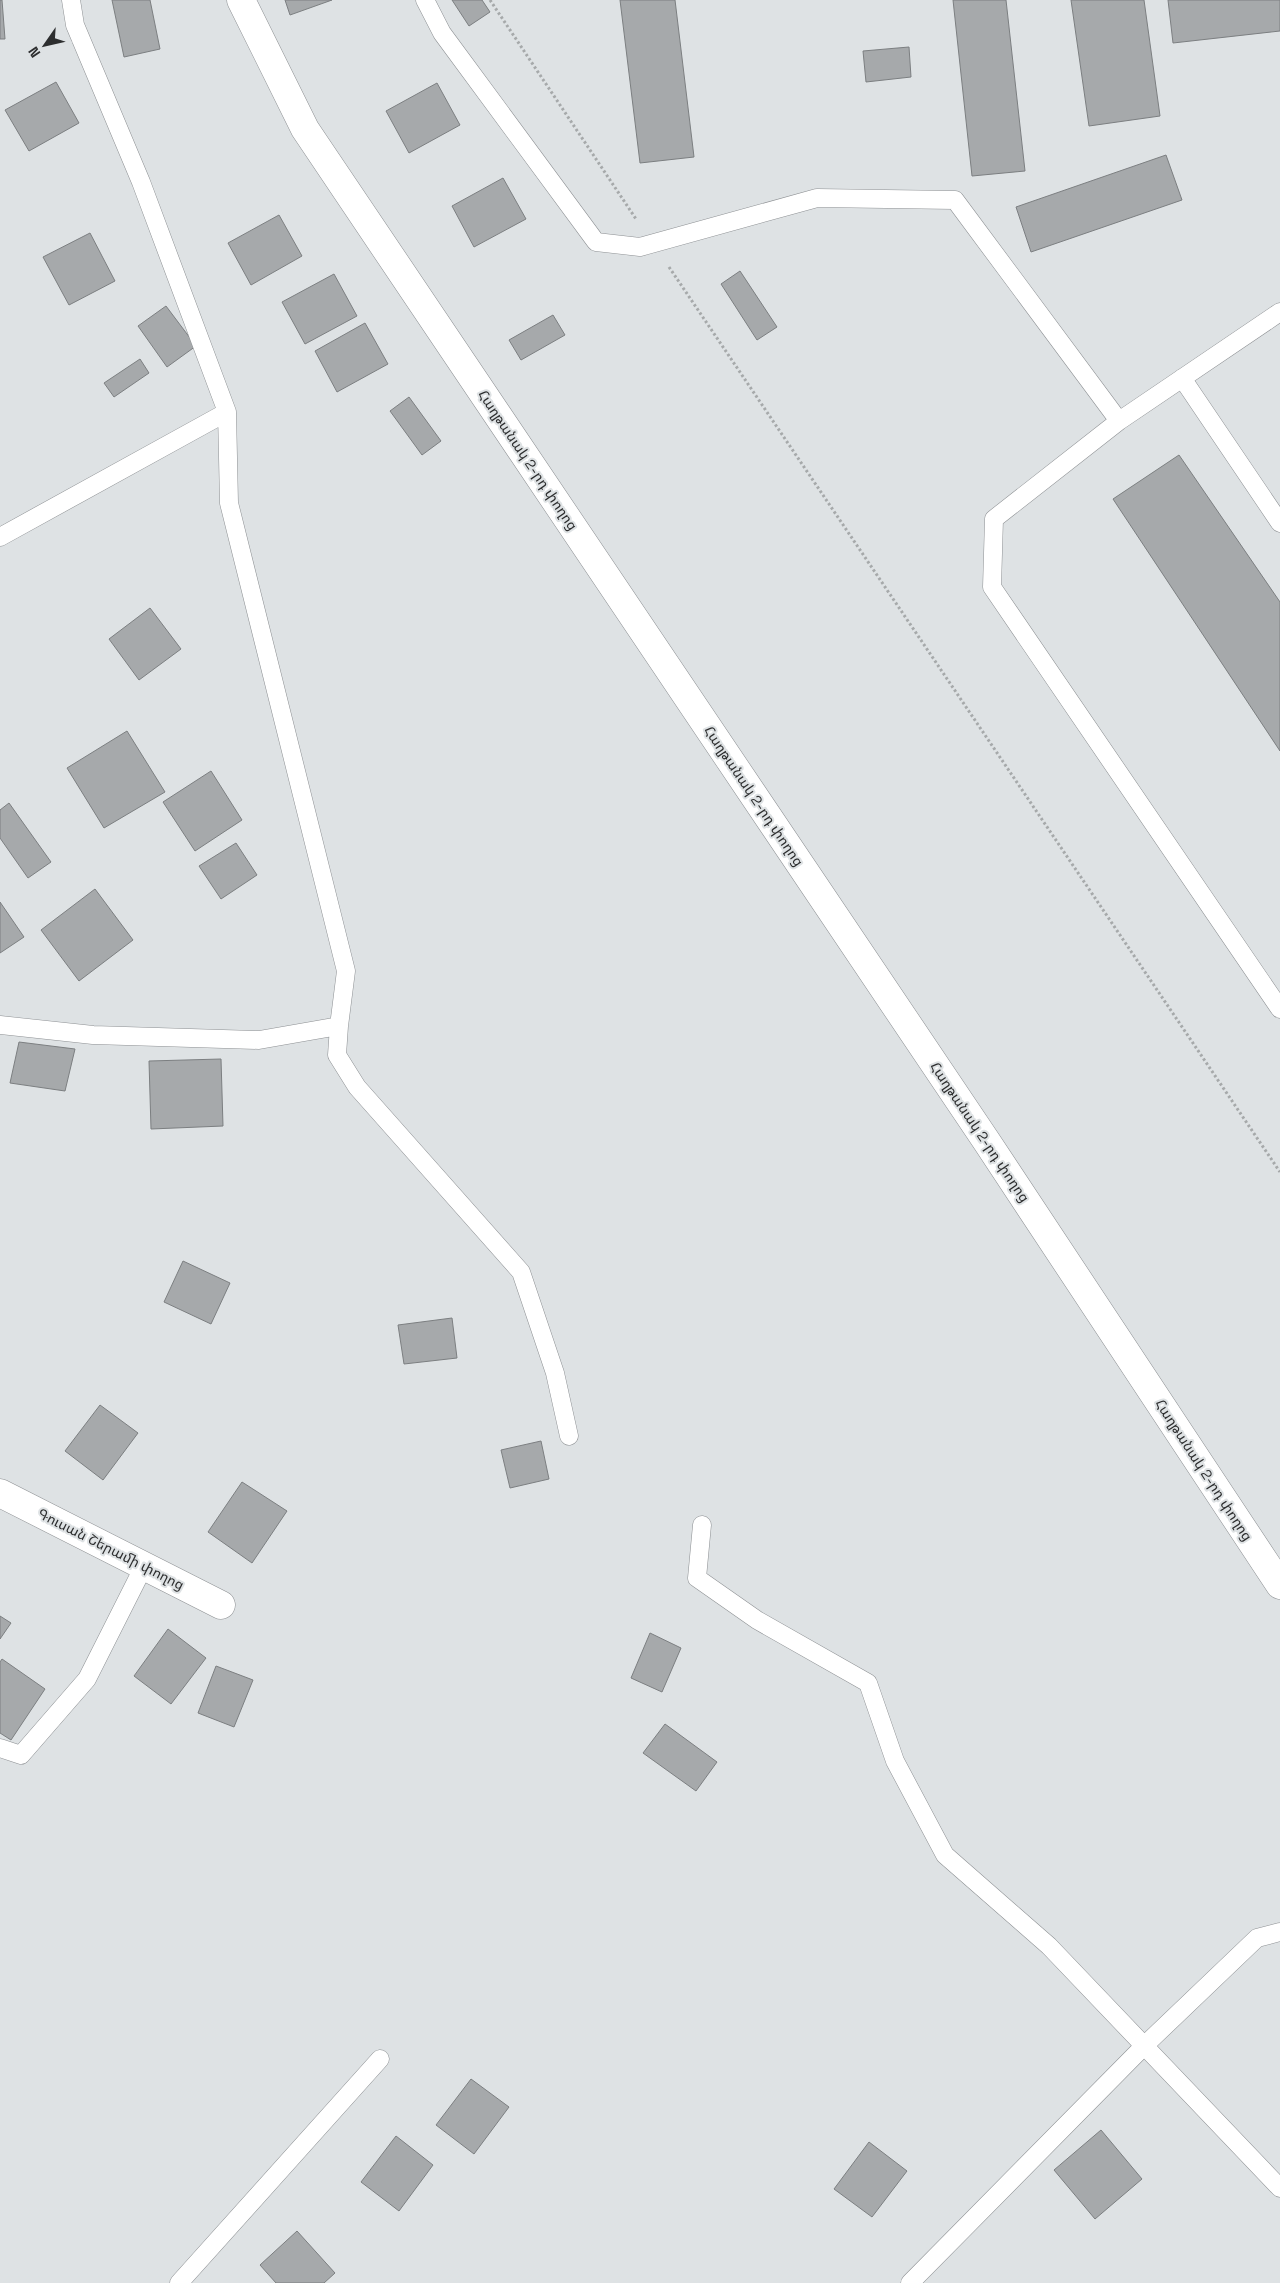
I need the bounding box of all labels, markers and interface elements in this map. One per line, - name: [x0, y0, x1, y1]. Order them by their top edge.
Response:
- north arrow: [20, 20, 70, 70]
- text: N: [24, 43, 44, 61]
- street label: Հաղթանակ 2-րդ փողոց: [474, 386, 582, 534]
- street label: Հաղթանակ 2-րդ փողոց: [700, 722, 808, 870]
- street label: Հաղթանակ 2-րդ փողոց: [926, 1058, 1034, 1206]
- street label: Հաղթանակ 2-րդ փողոց: [1151, 1396, 1257, 1544]
- street label: Գուսան Շերամի փողոց: [35, 1504, 187, 1594]

